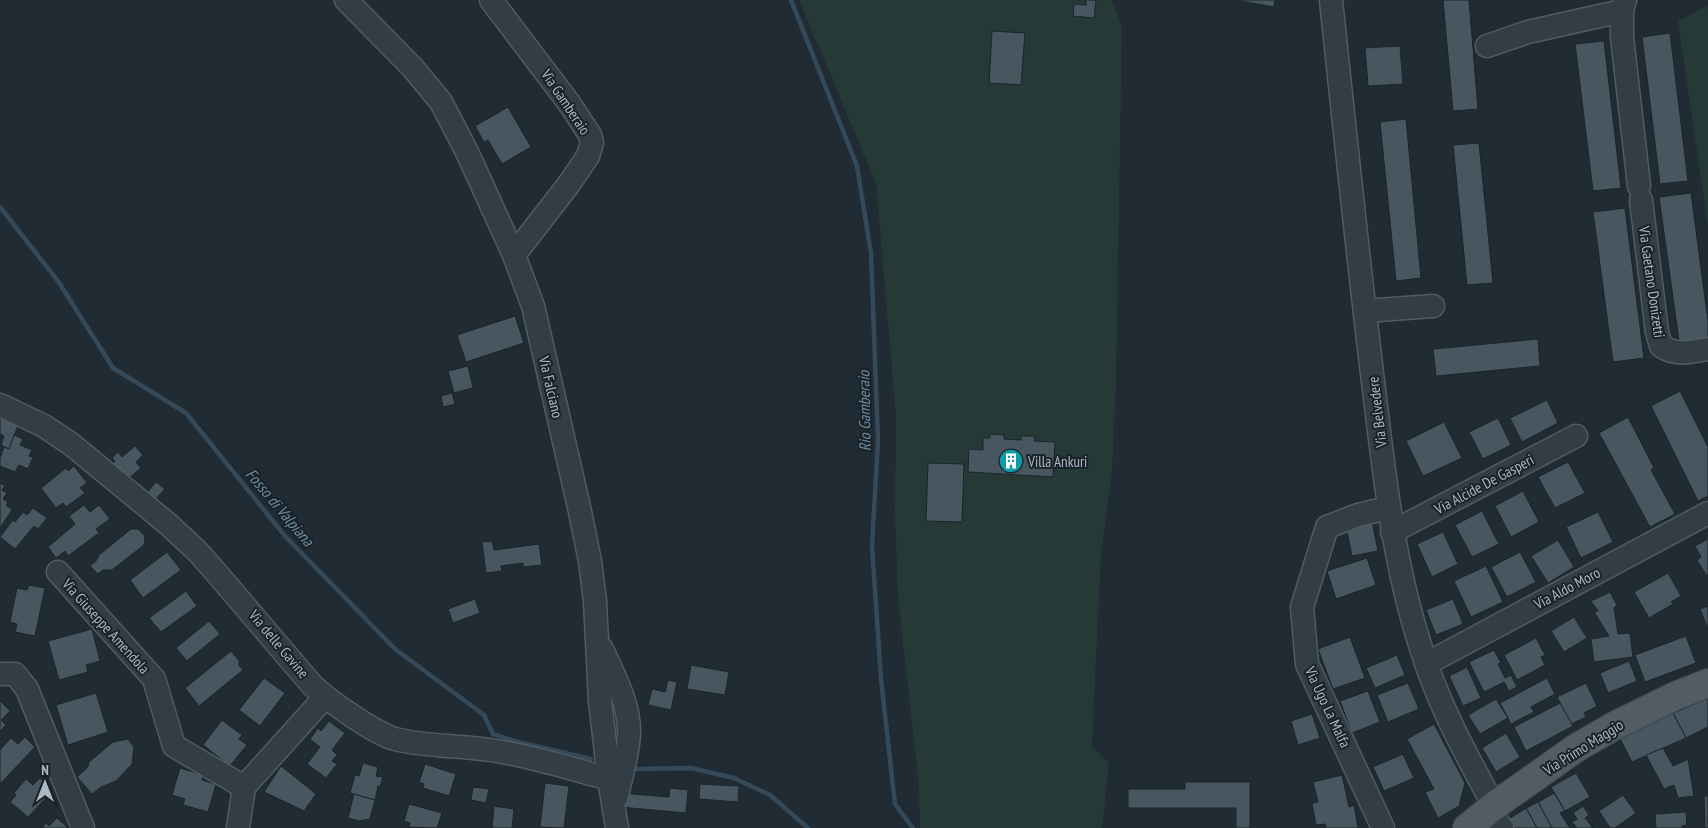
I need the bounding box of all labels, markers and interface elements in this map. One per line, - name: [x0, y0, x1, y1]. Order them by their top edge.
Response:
- street label: Via Gamberaio: [537, 65, 595, 138]
- street label: Via Gaetano Donizetti: [1635, 224, 1669, 339]
- street label: Via Falciano: [534, 353, 567, 420]
- water label: Rio Gamberaio: [853, 369, 875, 452]
- street label: Via Belvedere: [1363, 376, 1391, 449]
- building icon: Villa Ankuri: [998, 448, 1024, 474]
- street label: Via Alcide De Gasperi: [1430, 450, 1537, 519]
- place label: Villa Ankuri: [1027, 452, 1087, 471]
- water label: Fosso di Valpiana: [242, 464, 319, 551]
- street label: Via Aldo Moro: [1530, 563, 1603, 614]
- street label: Via Giuseppe Amendola: [57, 574, 154, 678]
- street label: Via delle Gavine: [244, 605, 313, 682]
- street label: Via Ugo La Malfa: [1300, 662, 1355, 751]
- street label: Via Primo Maggio: [1539, 715, 1627, 780]
- north arrow: [20, 758, 70, 808]
- text: N: [41, 761, 49, 779]

